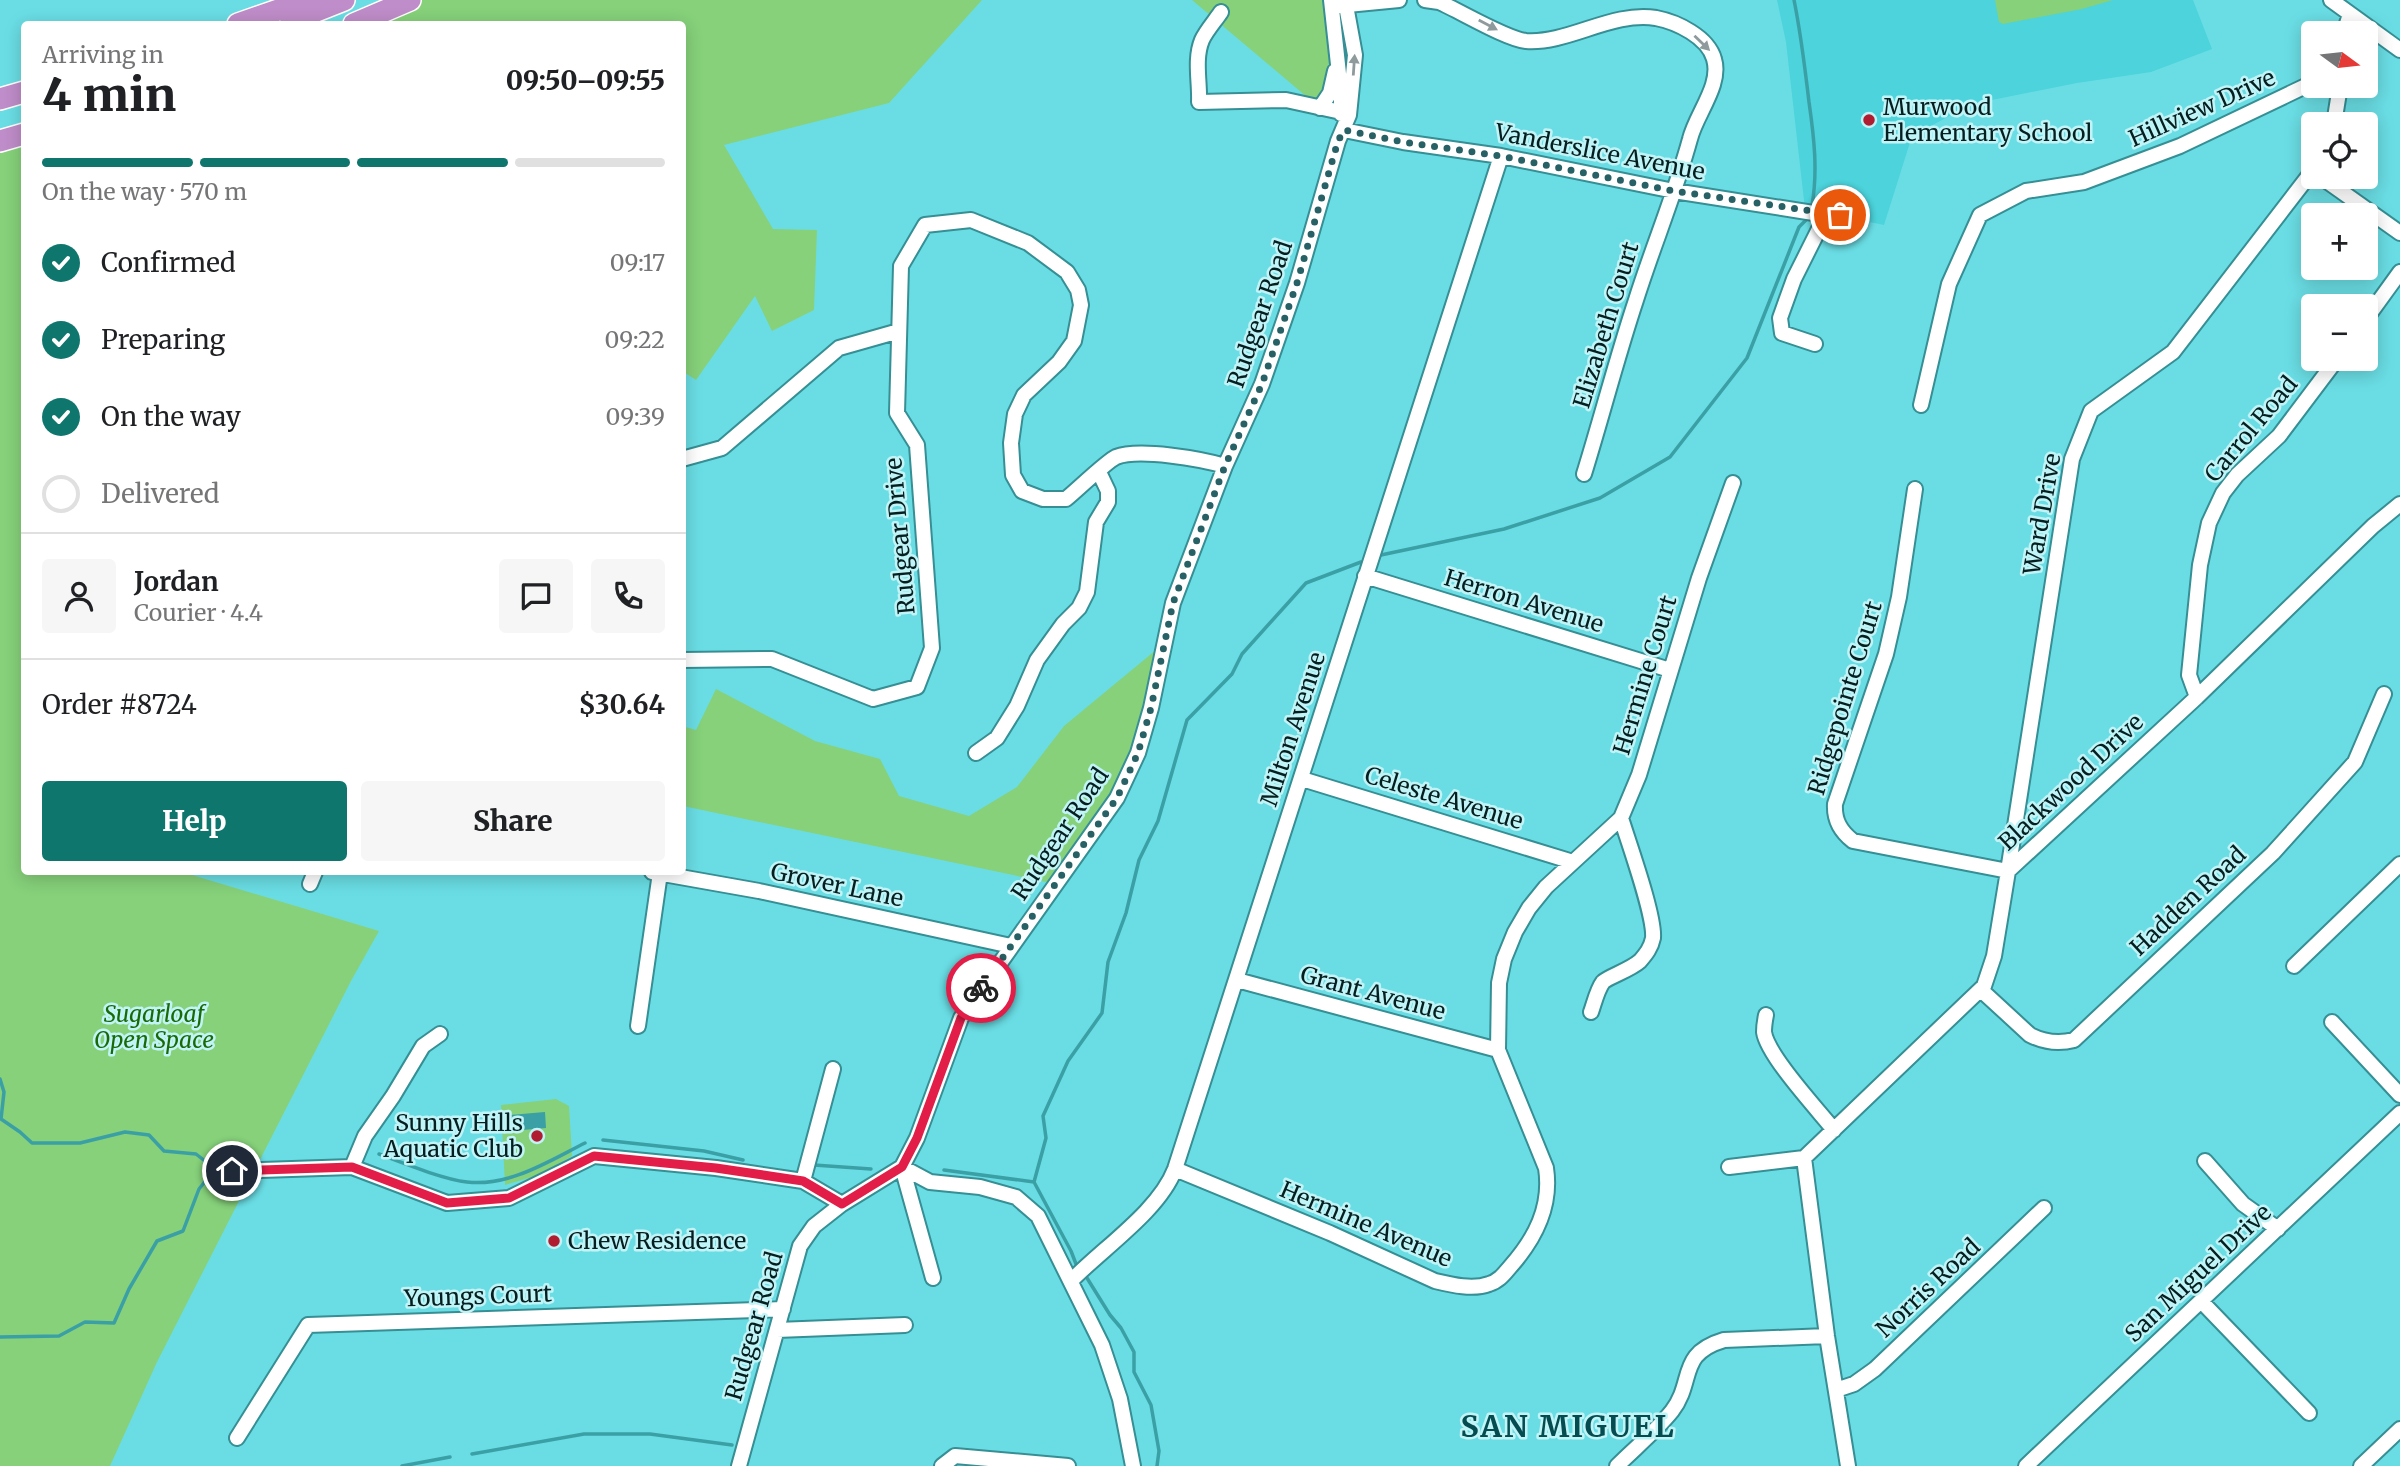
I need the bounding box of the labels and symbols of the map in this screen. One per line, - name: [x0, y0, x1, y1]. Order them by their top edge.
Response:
- one-way arrow: [1478, 19, 1498, 31]
- north arrow: [2301, 21, 2378, 98]
- one-way arrow: [1693, 35, 1710, 52]
- one-way arrow: [1348, 54, 1359, 76]
- street label: Hillview Drive: [2124, 62, 2279, 153]
- place label: Murwood Elementary School: [1883, 92, 2092, 147]
- marker: Murwood Elementary School: [1861, 112, 1877, 128]
- street label: Vanderslice Avenue: [1492, 117, 1707, 186]
- pin: [1810, 185, 1870, 245]
- street label: Rudgear Road: [1221, 236, 1298, 391]
- street label: Elizabeth Court: [1566, 238, 1645, 411]
- street label: Carrol Road: [2198, 370, 2303, 488]
- street label: Ward Drive: [2016, 451, 2066, 578]
- street label: Rudgear Drive: [878, 456, 921, 616]
- street label: Herron Avenue: [1441, 563, 1607, 639]
- street label: Hermine Court: [1607, 592, 1683, 758]
- street label: Ridgepointe Court: [1801, 597, 1888, 798]
- street label: Milton Avenue: [1254, 648, 1331, 810]
- street label: Blackwood Drive: [1992, 707, 2149, 856]
- street label: Celeste Avenue: [1361, 760, 1527, 835]
- street label: Rudgear Road: [1005, 762, 1115, 905]
- street label: Hadden Road: [2124, 840, 2251, 961]
- street label: Grover Lane: [768, 856, 906, 913]
- courier: [946, 953, 1016, 1023]
- street label: Grant Avenue: [1298, 959, 1449, 1026]
- park label: Sugarloaf Open Space: [94, 999, 214, 1054]
- place label: Sunny Hills Aquatic Club: [383, 1108, 523, 1163]
- marker: Sunny Hills Aquatic Club: [529, 1128, 545, 1144]
- pin: [202, 1141, 262, 1201]
- street label: Hermine Avenue: [1276, 1174, 1457, 1273]
- street label: San Miguel Drive: [2118, 1197, 2277, 1348]
- place label: Chew Residence: [568, 1226, 746, 1255]
- street label: Norris Road: [1870, 1232, 1986, 1343]
- marker: Chew Residence: [546, 1233, 562, 1249]
- street label: Rudgear Road: [718, 1248, 789, 1404]
- street label: Youngs Court: [403, 1278, 552, 1313]
- district label: SAN MIGUEL: [1460, 1407, 1676, 1445]

